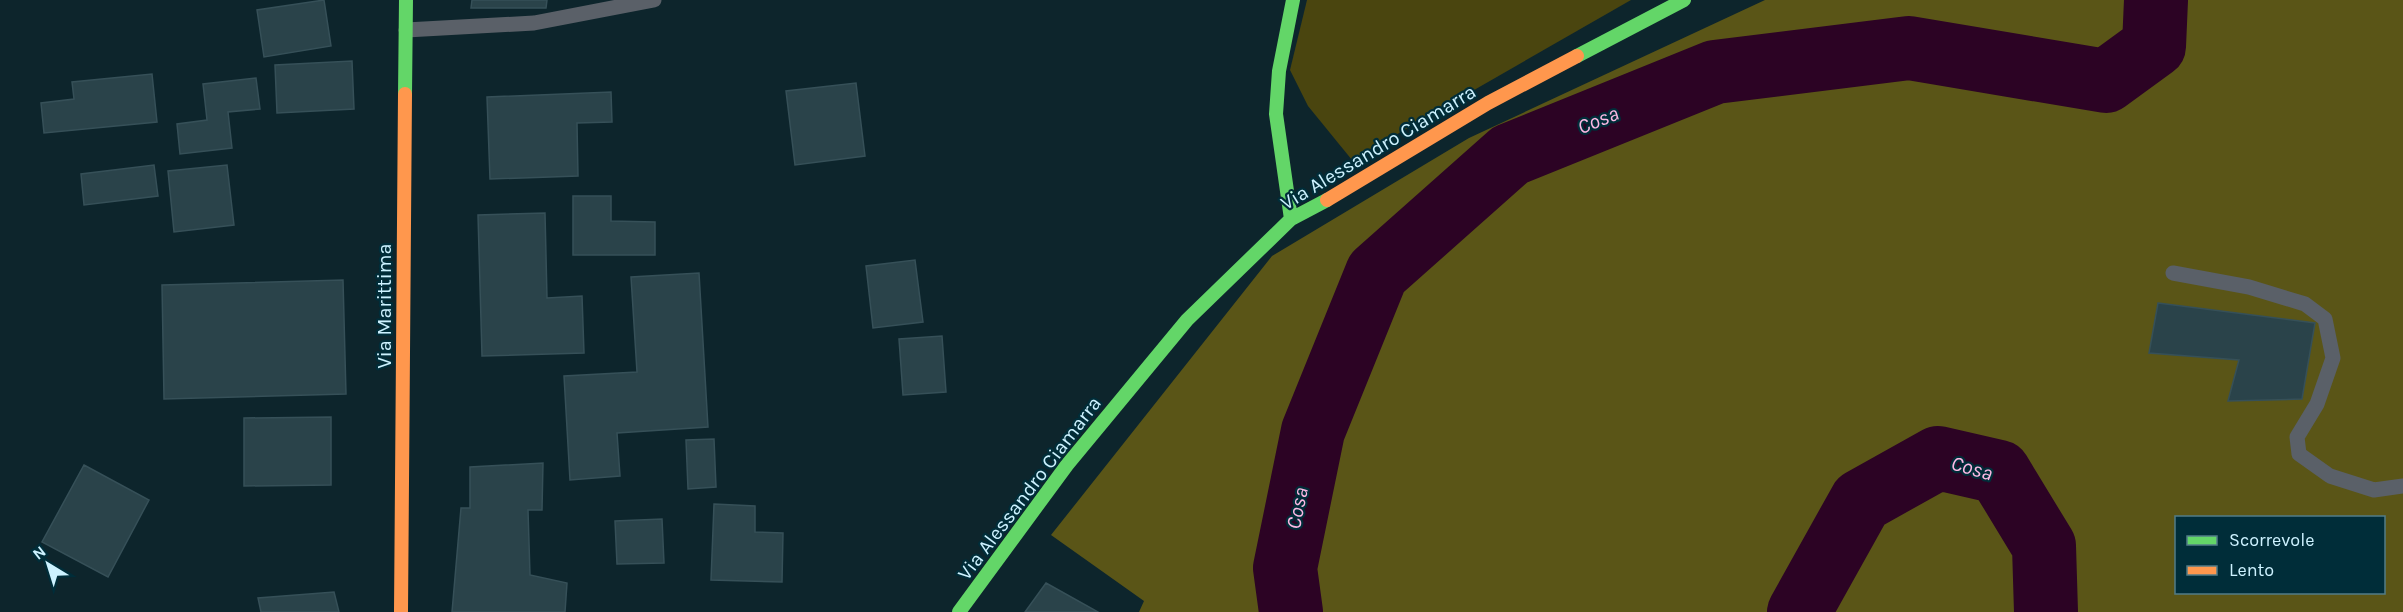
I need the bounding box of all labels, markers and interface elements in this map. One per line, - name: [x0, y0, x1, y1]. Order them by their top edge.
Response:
- street label: Via Alessandro Ciamarra: [1276, 80, 1480, 215]
- water label: Cosa: [1574, 101, 1622, 139]
- street label: Via Marittima: [373, 244, 396, 368]
- street label: Via Alessandro Ciamarra: [953, 392, 1106, 585]
- water label: Cosa: [1948, 451, 1996, 485]
- water label: Cosa: [1281, 485, 1313, 531]
- legend: [2175, 516, 2385, 594]
- text: Scorrevole: [2229, 529, 2314, 551]
- north arrow: [18, 534, 78, 594]
- text: N: [29, 542, 49, 564]
- text: Lento: [2229, 559, 2274, 581]

